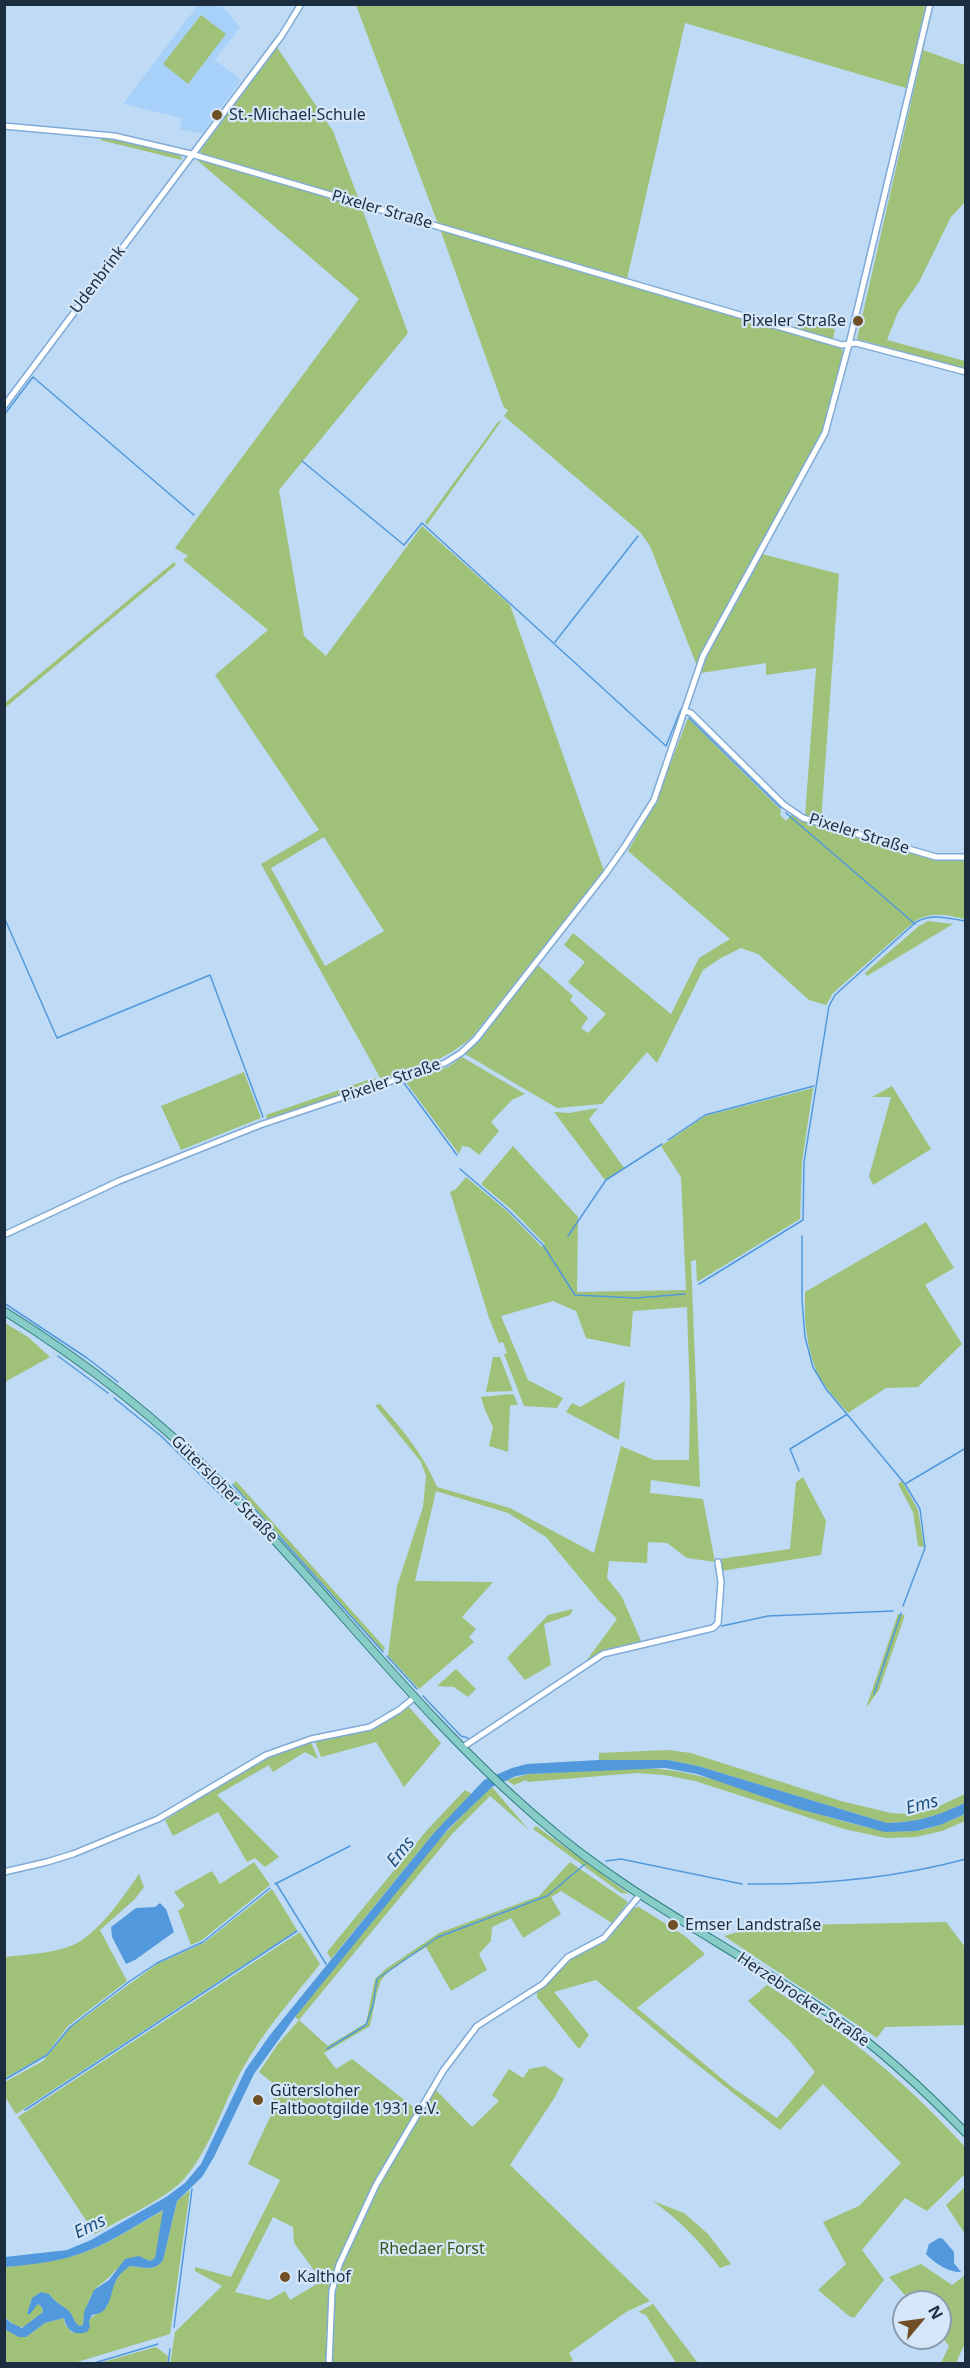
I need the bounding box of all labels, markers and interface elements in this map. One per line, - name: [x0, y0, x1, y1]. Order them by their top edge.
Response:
- place label: St.-Michael-Schule: [229, 105, 366, 125]
- marker: St.-Michael-Schule: [210, 108, 224, 122]
- street label: Pixeler Straße: [329, 186, 435, 234]
- street label: Udenbrink: [66, 242, 130, 318]
- place label: Pixeler Straße: [742, 311, 846, 331]
- marker: Pixeler Straße: [851, 314, 865, 328]
- street label: Pixeler Straße: [807, 810, 911, 858]
- street label: Pixeler Straße: [339, 1055, 443, 1107]
- street label: Gütersloher Straße: [167, 1432, 281, 1546]
- water label: Ems: [903, 1790, 941, 1820]
- water label: Ems: [382, 1832, 420, 1872]
- place label: Emser Landstraße: [685, 1915, 821, 1935]
- marker: Emser Landstraße: [666, 1918, 680, 1932]
- street label: Herzebrocker Straße: [733, 1949, 873, 2051]
- place label: Gütersloher Faltbootgilde 1931 e.V.: [270, 2081, 439, 2119]
- marker: Gütersloher Faltbootgilde 1931 e.V.: [251, 2093, 265, 2107]
- water label: Ems: [71, 2210, 109, 2244]
- park label: Rhedaer Forst: [379, 2239, 485, 2259]
- place label: Kalthof: [297, 2267, 351, 2287]
- marker: Kalthof: [278, 2270, 292, 2284]
- north arrow: [892, 2290, 952, 2350]
- text: N: [923, 2301, 949, 2323]

